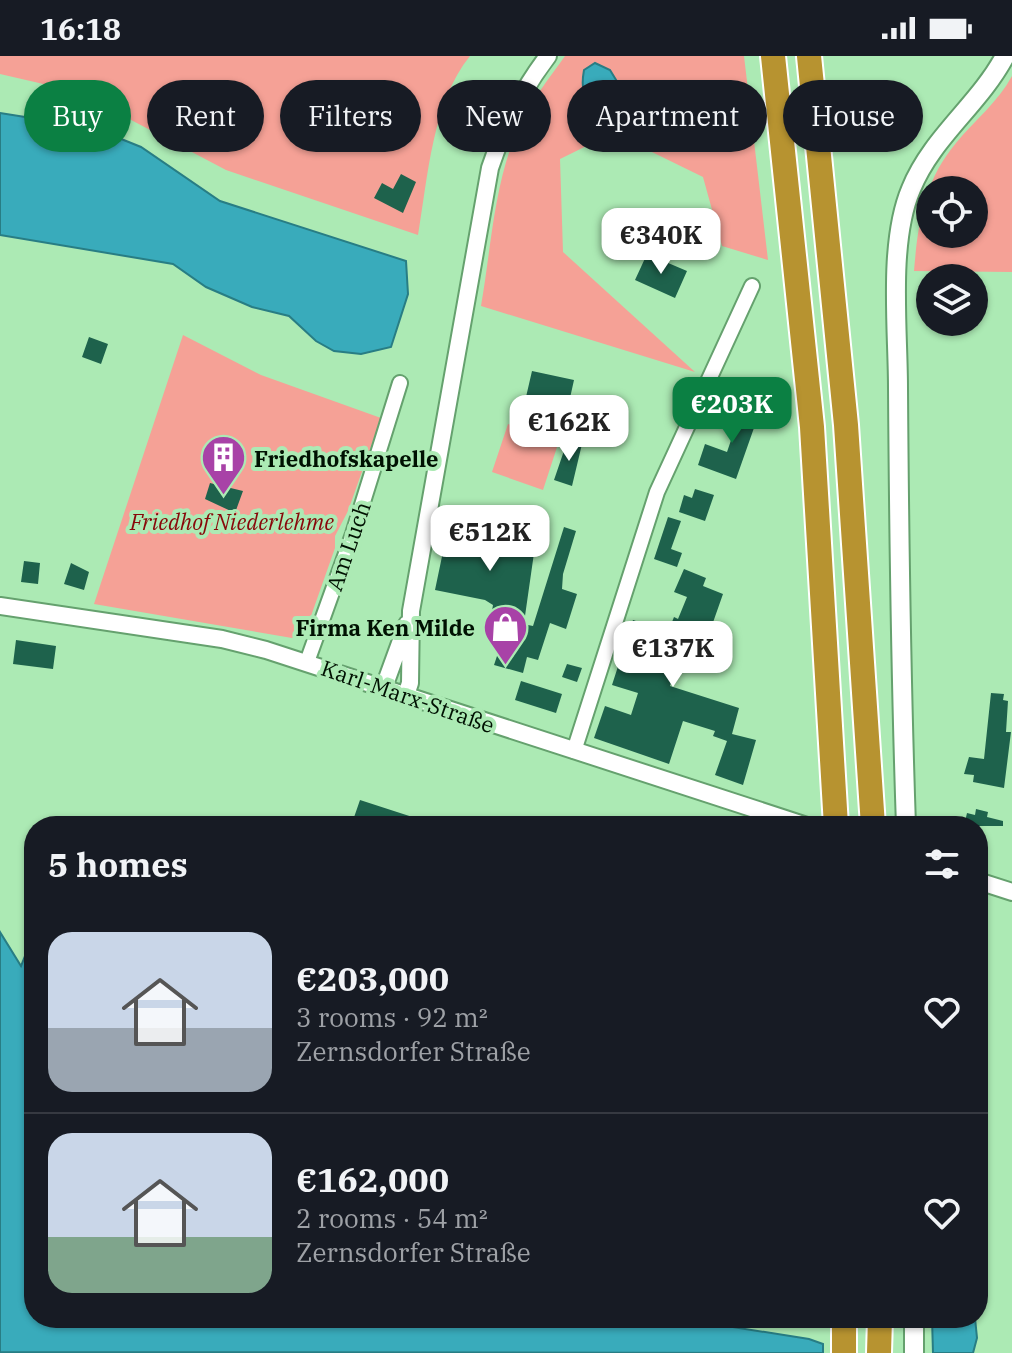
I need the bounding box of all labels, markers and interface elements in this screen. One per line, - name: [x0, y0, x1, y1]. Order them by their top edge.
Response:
- text: 16:18: [40, 9, 121, 48]
- chip: Buy: [24, 80, 131, 152]
- chip: Rent: [147, 80, 264, 152]
- chip: Filters: [280, 80, 421, 152]
- chip: New: [437, 80, 551, 152]
- chip: Apartment: [567, 80, 767, 152]
- chip: House: [783, 80, 923, 152]
- map controls: [916, 176, 988, 336]
- button: locate: [916, 176, 988, 248]
- pin: €340K: [605, 208, 717, 276]
- text: €340K: [620, 217, 702, 251]
- button: layers: [916, 264, 988, 336]
- pin: €203K: [676, 377, 788, 445]
- text: €203K: [691, 386, 773, 420]
- pin: €162K: [513, 395, 625, 463]
- text: €162K: [528, 404, 610, 438]
- building icon: Friedhofskapelle: [199, 434, 247, 497]
- place label: Friedhofskapelle: [254, 444, 439, 473]
- street label: Am Luch: [319, 497, 377, 595]
- pin: €512K: [434, 505, 546, 573]
- park label: Friedhof Niederlehme: [129, 507, 334, 536]
- text: €512K: [449, 514, 531, 548]
- shop icon: Firma Ken Milde: [482, 603, 530, 666]
- place label: Firma Ken Milde: [295, 613, 475, 642]
- pin: €137K: [617, 621, 729, 689]
- text: €137K: [632, 630, 714, 664]
- street label: Karl-Marx-Straße: [318, 653, 498, 739]
- text: 5 homes: [48, 842, 188, 886]
- icon: filters: [920, 842, 964, 886]
- text: €203,000: [296, 956, 449, 1000]
- icon: home: [112, 964, 208, 1060]
- icon: heart: [920, 990, 964, 1034]
- text: 3 rooms · 92 m²: [296, 1000, 488, 1034]
- text: Zernsdorfer Straße: [296, 1034, 531, 1068]
- text: €162,000: [296, 1157, 449, 1201]
- icon: home: [112, 1165, 208, 1261]
- icon: heart: [920, 1191, 964, 1235]
- text: 2 rooms · 54 m²: [296, 1201, 488, 1235]
- text: Zernsdorfer Straße: [296, 1235, 531, 1269]

